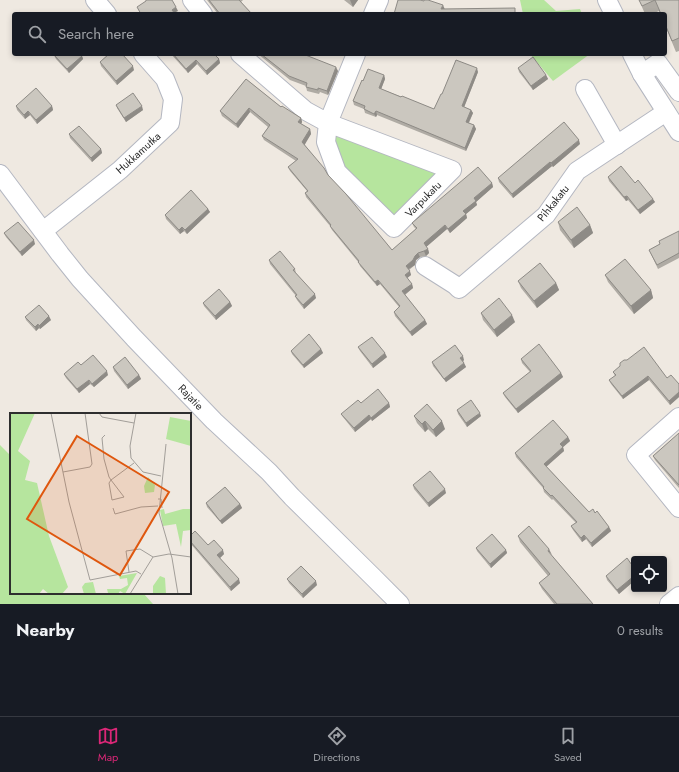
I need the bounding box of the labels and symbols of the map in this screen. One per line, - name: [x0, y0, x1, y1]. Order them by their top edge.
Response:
- street label: Hukkamutka: [112, 128, 164, 178]
- street label: Varpukatu: [401, 177, 445, 221]
- street label: Pihkakatu: [533, 181, 573, 225]
- street label: Rajatie: [175, 380, 208, 414]
- inset map: [10, 413, 191, 594]

